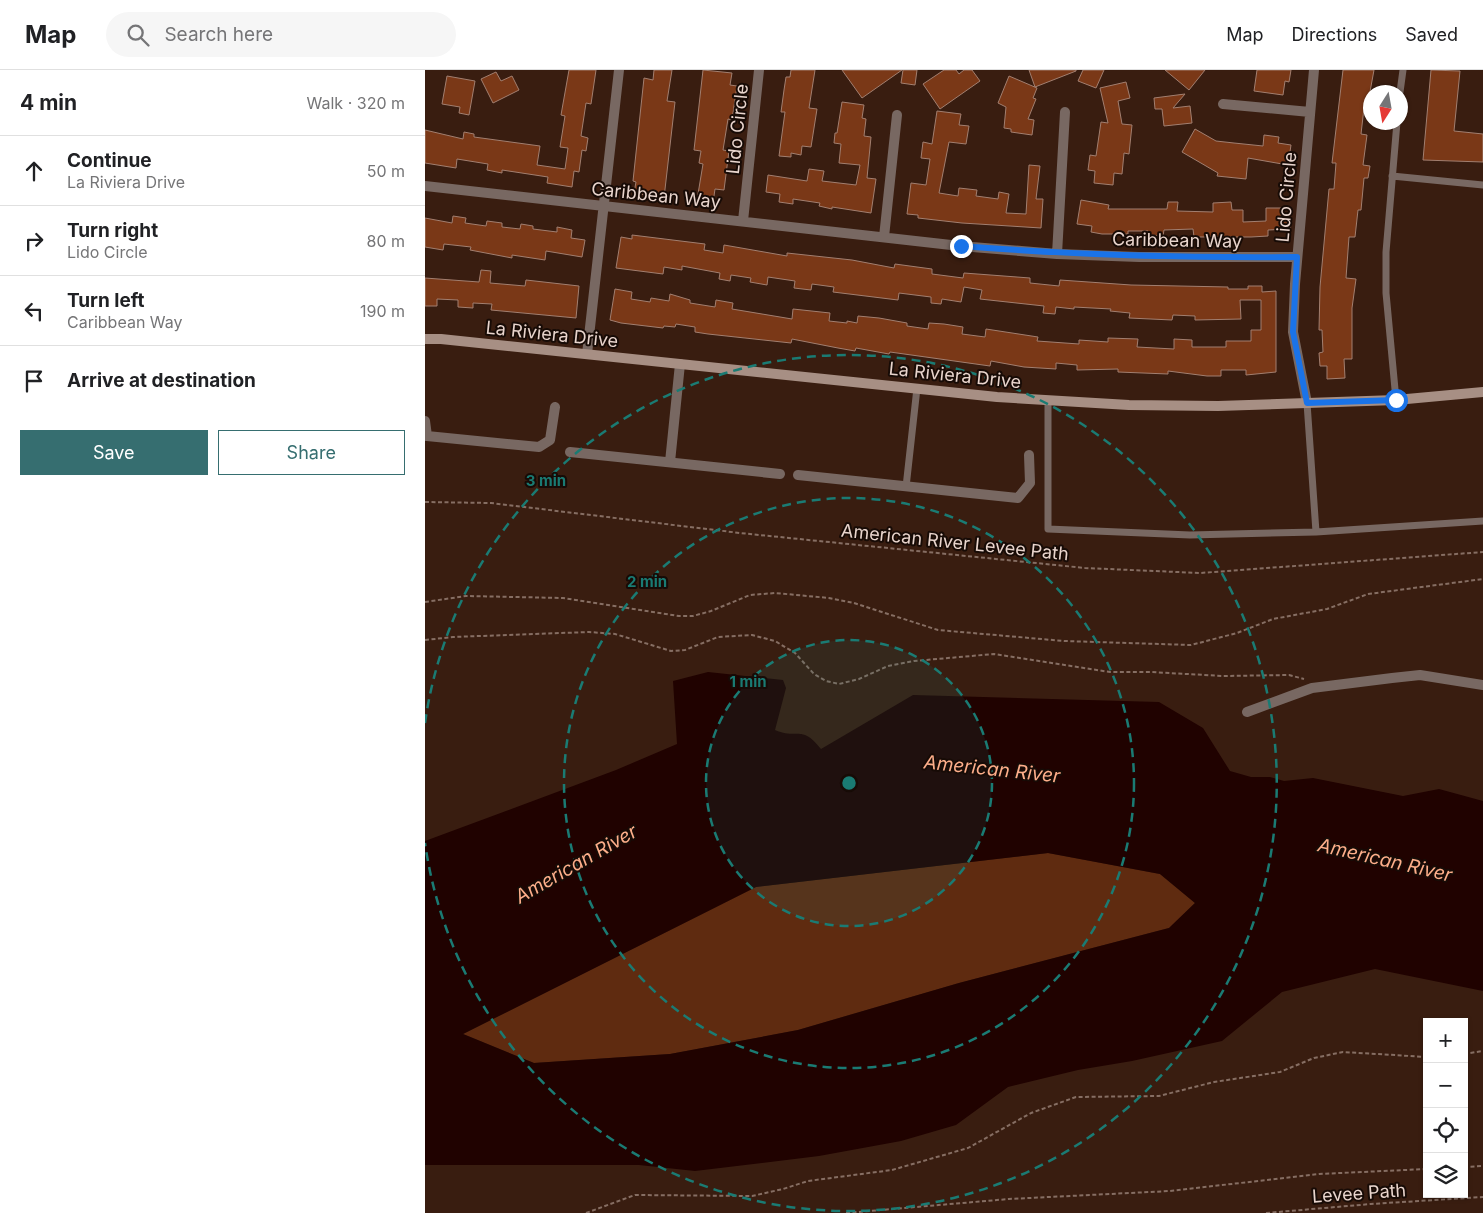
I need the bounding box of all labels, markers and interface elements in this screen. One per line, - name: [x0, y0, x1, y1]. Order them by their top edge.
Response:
- search box: [106, 12, 456, 57]
- text: Map: [25, 20, 76, 49]
- icon: search: [124, 21, 152, 49]
- text: Search here: [164, 23, 273, 46]
- text: Map: [1226, 24, 1264, 45]
- text: Directions: [1292, 24, 1377, 45]
- text: Saved: [1405, 24, 1458, 45]
- street label: Lido Circle: [722, 83, 752, 175]
- north arrow: [1363, 85, 1408, 130]
- text: 4 min: [20, 90, 77, 115]
- text: Walk · 320 m: [307, 93, 405, 113]
- text: Continue: [67, 149, 152, 172]
- street label: Lido Circle: [1272, 151, 1300, 243]
- icon: ahead: [20, 157, 48, 185]
- text: 50 m: [367, 161, 405, 181]
- text: La Riviera Drive: [67, 172, 185, 192]
- street label: Caribbean Way: [590, 178, 722, 212]
- text: Turn right: [67, 219, 158, 242]
- icon: right: [20, 227, 48, 255]
- street label: Caribbean Way: [1112, 228, 1242, 252]
- text: 80 m: [366, 231, 405, 251]
- route end: [950, 235, 973, 258]
- text: Lido Circle: [67, 242, 147, 262]
- text: Turn left: [67, 289, 145, 312]
- icon: left: [20, 297, 48, 325]
- text: 190 m: [360, 301, 405, 321]
- text: Caribbean Way: [67, 312, 183, 332]
- street label: La Riviera Drive: [485, 317, 619, 351]
- street label: La Riviera Drive: [888, 358, 1022, 392]
- icon: arrive: [20, 367, 48, 395]
- text: Arrive at destination: [67, 369, 256, 392]
- route start: [1385, 389, 1408, 412]
- button: Save: [20, 430, 208, 475]
- button: Share: [218, 430, 405, 475]
- text: 3 min: [526, 471, 566, 490]
- street label: American River Levee Path: [840, 520, 1070, 564]
- text: 2 min: [627, 572, 667, 591]
- text: 1 min: [729, 672, 767, 691]
- water label: American River: [922, 750, 1062, 788]
- centre of rings: [840, 774, 858, 792]
- water label: American River: [510, 819, 642, 909]
- water label: American River: [1315, 833, 1455, 887]
- map controls: [1423, 1018, 1468, 1198]
- button: +: [1423, 1018, 1468, 1063]
- button: −: [1423, 1063, 1468, 1108]
- button: locate: [1423, 1108, 1468, 1153]
- button: layers: [1423, 1153, 1468, 1198]
- street label: Levee Path: [1311, 1179, 1407, 1207]

